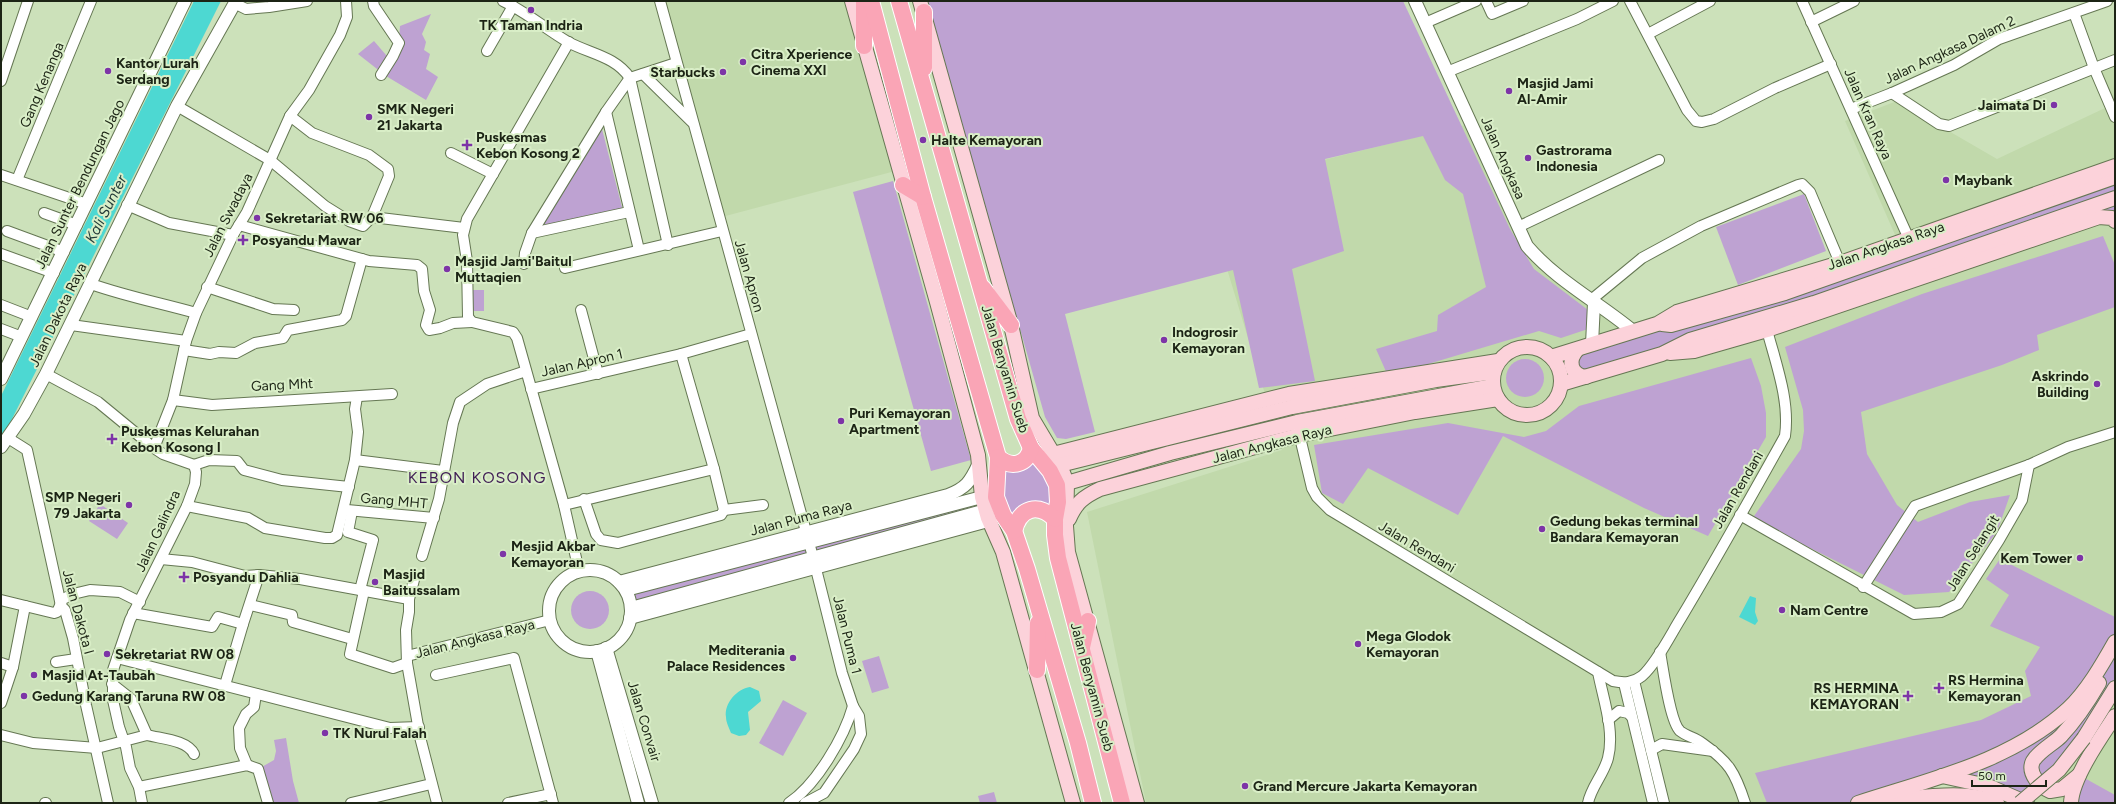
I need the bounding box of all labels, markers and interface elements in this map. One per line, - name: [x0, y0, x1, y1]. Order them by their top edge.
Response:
- marker: TK Taman Indria: [526, 5, 536, 15]
- street label: Jalan Angkasa Dalam 2: [1882, 12, 2018, 88]
- place label: TK Taman Indria: [479, 17, 583, 34]
- street label: Gang Kenanga: [16, 40, 68, 130]
- place label: Citra Xperience Cinema XXI: [751, 46, 853, 79]
- place label: Kantor Lurah Serdang: [116, 55, 199, 88]
- marker: Citra Xperience Cinema XXI: [738, 57, 748, 67]
- place label: Starbucks: [650, 64, 715, 81]
- marker: Kantor Lurah Serdang: [103, 66, 113, 76]
- street label: Jalan Kran Raya: [1840, 66, 1896, 162]
- marker: Starbucks: [718, 67, 728, 77]
- place label: Masjid Jami Al-Amir: [1517, 75, 1593, 108]
- marker: Masjid Jami Al-Amir: [1504, 86, 1514, 96]
- street label: Jalan Sunter Bendungan Jago: [32, 97, 128, 271]
- place label: Jaimata Di: [1978, 97, 2046, 114]
- marker: Jaimata Di: [2049, 100, 2059, 110]
- place label: SMK Negeri 21 Jakarta: [377, 101, 454, 134]
- marker: SMK Negeri 21 Jakarta: [364, 112, 374, 122]
- street label: Jalan Angkasa: [1477, 114, 1529, 202]
- place label: Puskesmas Kebon Kosong 2: [476, 129, 580, 162]
- place label: Halte Kemayoran: [931, 132, 1042, 149]
- marker: Halte Kemayoran: [918, 135, 928, 145]
- marker: Puskesmas Kebon Kosong 2: [461, 139, 473, 151]
- place label: Gastrorama Indonesia: [1536, 142, 1612, 175]
- marker: Gastrorama Indonesia: [1523, 153, 1533, 163]
- street label: Jalan Swadaya: [200, 170, 256, 260]
- water label: Kali Sunter: [81, 171, 131, 246]
- place label: Maybank: [1954, 172, 2013, 189]
- marker: Maybank: [1941, 175, 1951, 185]
- place label: Sekretariat RW 06: [265, 210, 384, 227]
- marker: Sekretariat RW 06: [252, 213, 262, 223]
- street label: Jalan Angkasa Raya: [1825, 218, 1947, 274]
- place label: Posyandu Mawar: [252, 232, 362, 249]
- marker: Posyandu Mawar: [237, 234, 249, 246]
- street label: Jalan Apron: [731, 238, 767, 314]
- place label: Masjid Jami'Baitul Muttaqien: [455, 253, 572, 286]
- street label: Jalan Dakota Raya: [26, 260, 90, 370]
- marker: Masjid Jami'Baitul Muttaqien: [442, 264, 452, 274]
- street label: Jalan Benyamin Sueb: [977, 303, 1033, 435]
- place label: Indogrosir Kemayoran: [1172, 324, 1245, 357]
- marker: Indogrosir Kemayoran: [1159, 335, 1169, 345]
- street label: Jalan Apron 1: [539, 345, 625, 381]
- place label: Askrindo Building: [2032, 368, 2089, 401]
- street label: Gang Mht: [250, 375, 314, 395]
- marker: Askrindo Building: [2092, 379, 2102, 389]
- place label: Puri Kemayoran Apartment: [849, 405, 951, 438]
- marker: Puri Kemayoran Apartment: [836, 416, 846, 426]
- street label: Jalan Angkasa Raya: [1211, 421, 1333, 467]
- place label: Puskesmas Kelurahan Kebon Kosong I: [121, 423, 259, 456]
- marker: Puskesmas Kelurahan Kebon Kosong I: [106, 433, 118, 445]
- street label: Jalan Rendani: [1709, 448, 1767, 532]
- district label: KEBON KOSONG: [408, 468, 546, 487]
- street label: Jalan Galindra: [132, 488, 184, 574]
- place label: SMP Negeri 79 Jakarta: [45, 489, 121, 522]
- street label: Gang MHT: [360, 490, 429, 512]
- street label: Jalan Puma Raya: [748, 496, 854, 540]
- marker: SMP Negeri 79 Jakarta: [124, 500, 134, 510]
- street label: Jalan Selangit: [1943, 512, 2003, 594]
- place label: Gedung bekas terminal Bandara Kemayoran: [1550, 513, 1698, 546]
- street label: Jalan Rendani: [1376, 517, 1458, 577]
- marker: Gedung bekas terminal Bandara Kemayoran: [1537, 524, 1547, 534]
- place label: Mesjid Akbar Kemayoran: [511, 538, 596, 571]
- marker: Mesjid Akbar Kemayoran: [498, 549, 508, 559]
- place label: Kem Tower: [2000, 550, 2073, 567]
- marker: Kem Tower: [2075, 553, 2085, 563]
- place label: Masjid Baitussalam: [383, 566, 460, 599]
- street label: Jalan Dakota I: [59, 568, 97, 656]
- place label: Posyandu Dahlia: [193, 569, 299, 586]
- marker: Posyandu Dahlia: [178, 571, 190, 583]
- marker: Masjid Baitussalam: [370, 577, 380, 587]
- street label: Jalan Puma 1: [829, 594, 865, 676]
- place label: Nam Centre: [1790, 602, 1869, 619]
- marker: Nam Centre: [1777, 605, 1787, 615]
- street label: Jalan Angkasa Raya: [414, 616, 536, 662]
- street label: Jalan Benyamin Sueb: [1067, 621, 1117, 753]
- place label: Mega Glodok Kemayoran: [1366, 628, 1451, 661]
- marker: Mega Glodok Kemayoran: [1353, 639, 1363, 649]
- place label: Mediterania Palace Residences: [667, 642, 785, 675]
- place label: Sekretariat RW 08: [115, 646, 234, 663]
- marker: Sekretariat RW 08: [102, 649, 112, 659]
- marker: Mediterania Palace Residences: [788, 653, 798, 663]
- place label: Masjid At-Taubah: [42, 667, 155, 684]
- marker: Masjid At-Taubah: [29, 670, 39, 680]
- place label: RS Hermina Kemayoran: [1948, 672, 2024, 705]
- street label: Jalan Convair: [624, 678, 664, 764]
- place label: RS HERMINA KEMAYORAN: [1810, 680, 1899, 713]
- marker: RS Hermina Kemayoran: [1933, 682, 1945, 694]
- place label: Gedung Karang Taruna RW 08: [32, 688, 225, 705]
- marker: RS HERMINA KEMAYORAN: [1902, 690, 1914, 702]
- marker: Gedung Karang Taruna RW 08: [19, 691, 29, 701]
- place label: TK Nurul Falah: [333, 725, 427, 742]
- marker: TK Nurul Falah: [320, 728, 330, 738]
- scale bar: [1972, 762, 2046, 788]
- text: 50 m: [1978, 769, 2006, 783]
- place label: Grand Mercure Jakarta Kemayoran: [1253, 778, 1477, 795]
- marker: Grand Mercure Jakarta Kemayoran: [1240, 781, 1250, 791]

